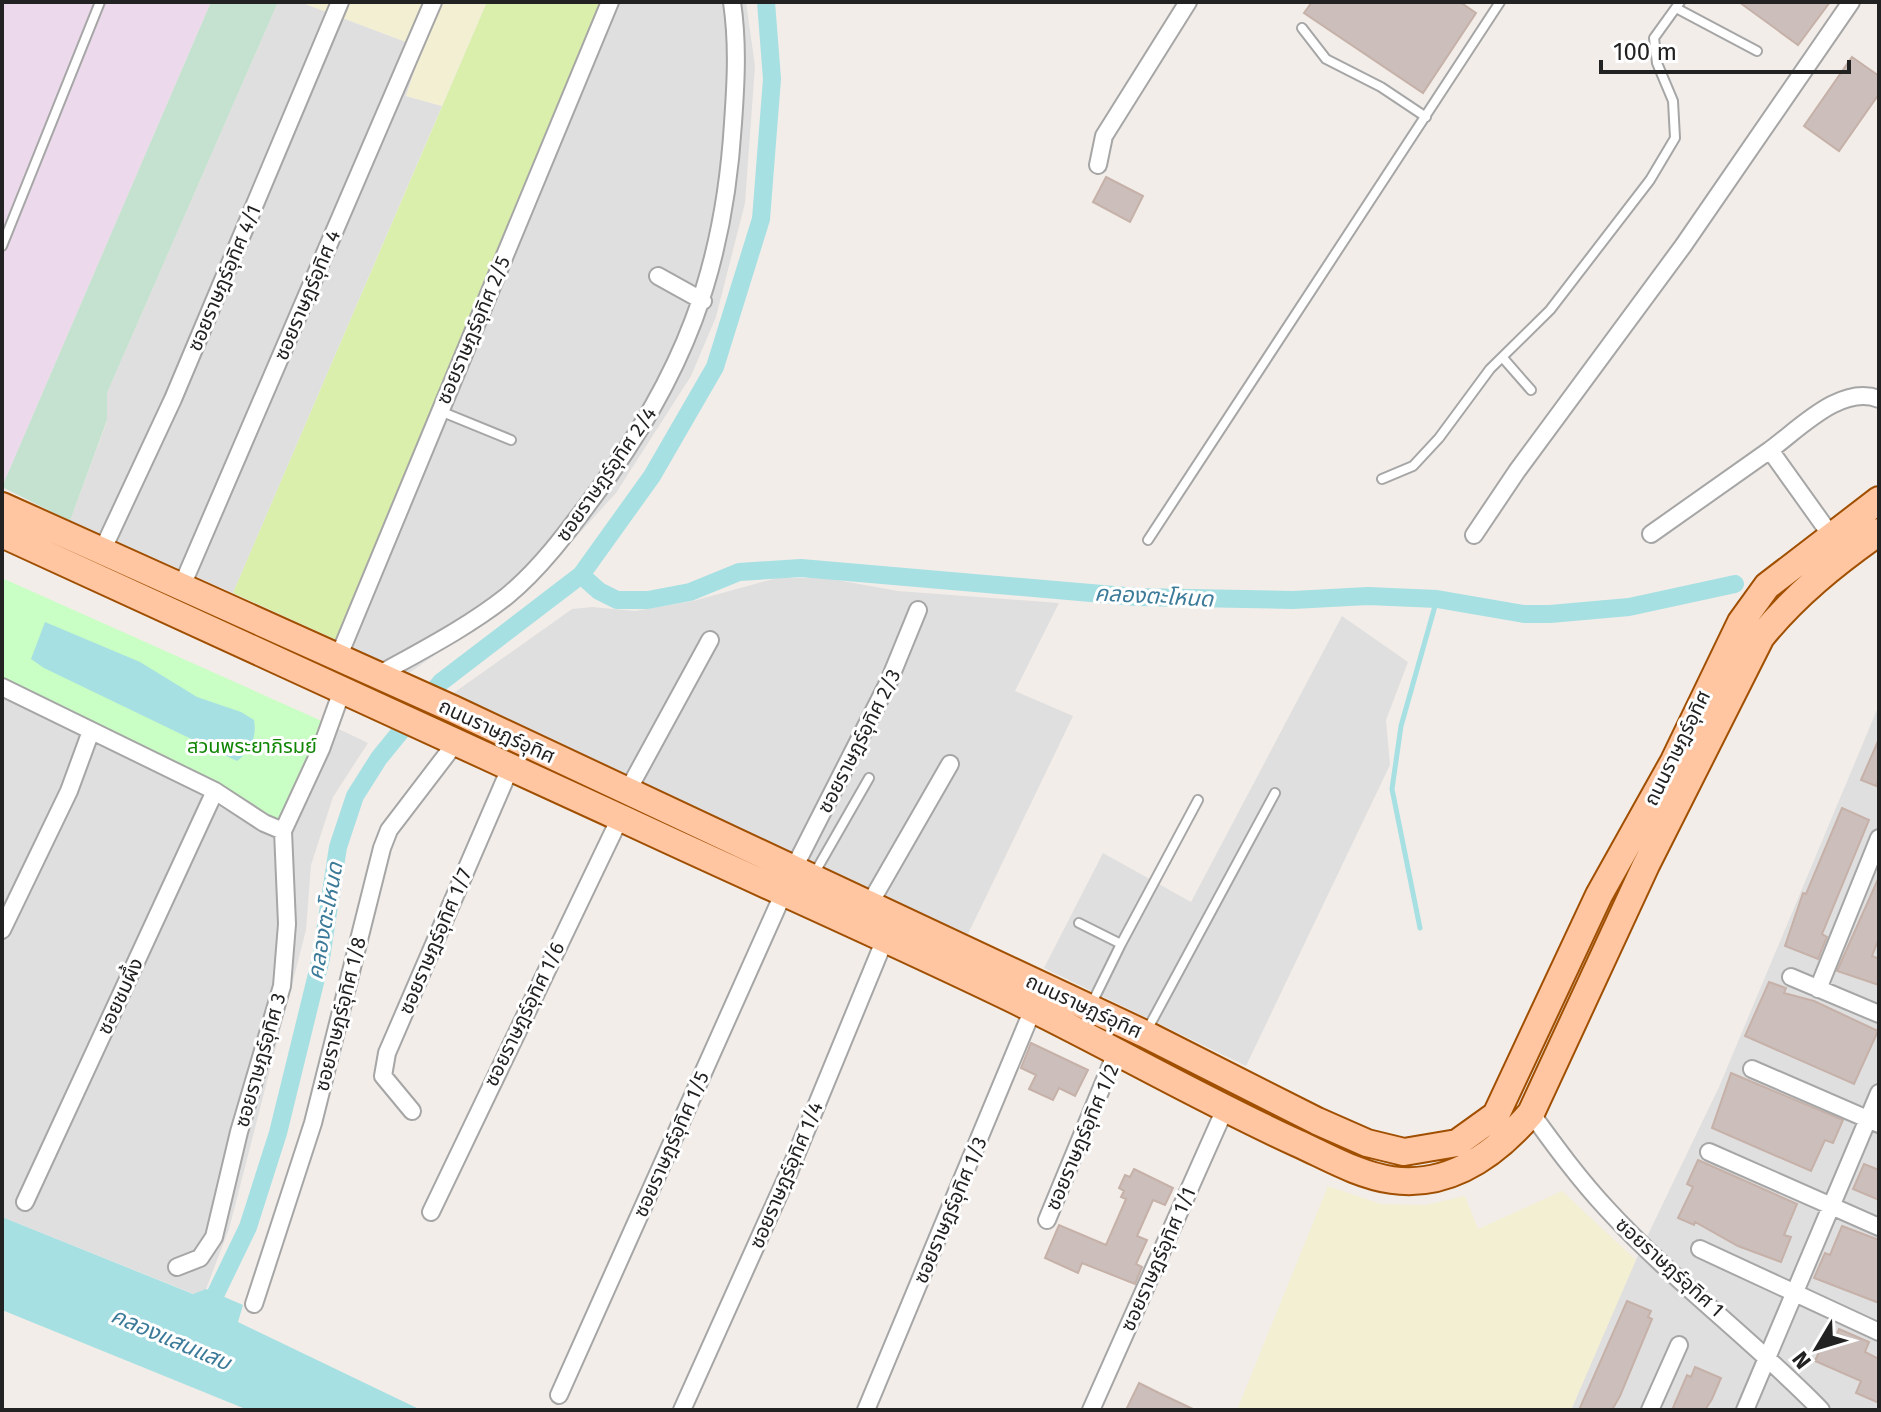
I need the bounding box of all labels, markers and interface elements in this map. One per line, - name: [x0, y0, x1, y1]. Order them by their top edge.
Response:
- scale bar: [1601, 24, 1849, 74]
- text: 100 m: [1613, 38, 1677, 66]
- street label: ซอยราษฎร์อุทิศ 4/1: [182, 201, 266, 355]
- street label: ซอยราษฎร์อุทิศ 4: [269, 226, 345, 364]
- street label: ซอยราษฎร์อุทิศ 2/5: [431, 252, 515, 408]
- street label: ซอยราษฎร์อุทิศ 2/4: [551, 402, 661, 546]
- water label: คลองตะโหนด: [1094, 579, 1215, 613]
- street label: ซอยราษฎร์อุทิศ 2/3: [812, 665, 906, 817]
- street label: ถนนราษฎร์อุทิศ: [1639, 686, 1715, 810]
- street label: ถนนราษฎร์อุทิศ: [435, 694, 559, 768]
- park label: สวนพระยาภิรมย์: [187, 734, 317, 758]
- water label: คลองตะโหนด: [301, 859, 349, 982]
- street label: ซอยราษฎร์อุทิศ 1/7: [393, 864, 477, 1018]
- street label: ซอยราษฎร์อุทิศ 1/8: [309, 934, 371, 1094]
- street label: ซอยราษฎร์อุทิศ 1/6: [479, 938, 569, 1090]
- street label: ซอยชมผึ้ง: [90, 953, 148, 1038]
- street label: ถนนราษฎร์อุทิศ: [1022, 969, 1146, 1043]
- street label: ซอยราษฎร์อุทิศ 3: [229, 990, 291, 1130]
- street label: ซอยราษฎร์อุทิศ 1/2: [1040, 1060, 1124, 1214]
- street label: ซอยราษฎร์อุทิศ 1/5: [628, 1067, 714, 1221]
- street label: ซอยราษฎร์อุทิศ 1/4: [744, 1098, 828, 1252]
- street label: ซอยราษฎร์อุทิศ 1/3: [908, 1133, 992, 1287]
- street label: ซอยราษฎร์อุทิศ 1/1: [1116, 1183, 1200, 1335]
- street label: ซอยราษฎร์อุทิศ 1: [1611, 1212, 1729, 1322]
- water label: คลองแสนแสบ: [107, 1302, 236, 1377]
- north arrow: [1777, 1308, 1857, 1388]
- text: N: [1787, 1346, 1817, 1374]

